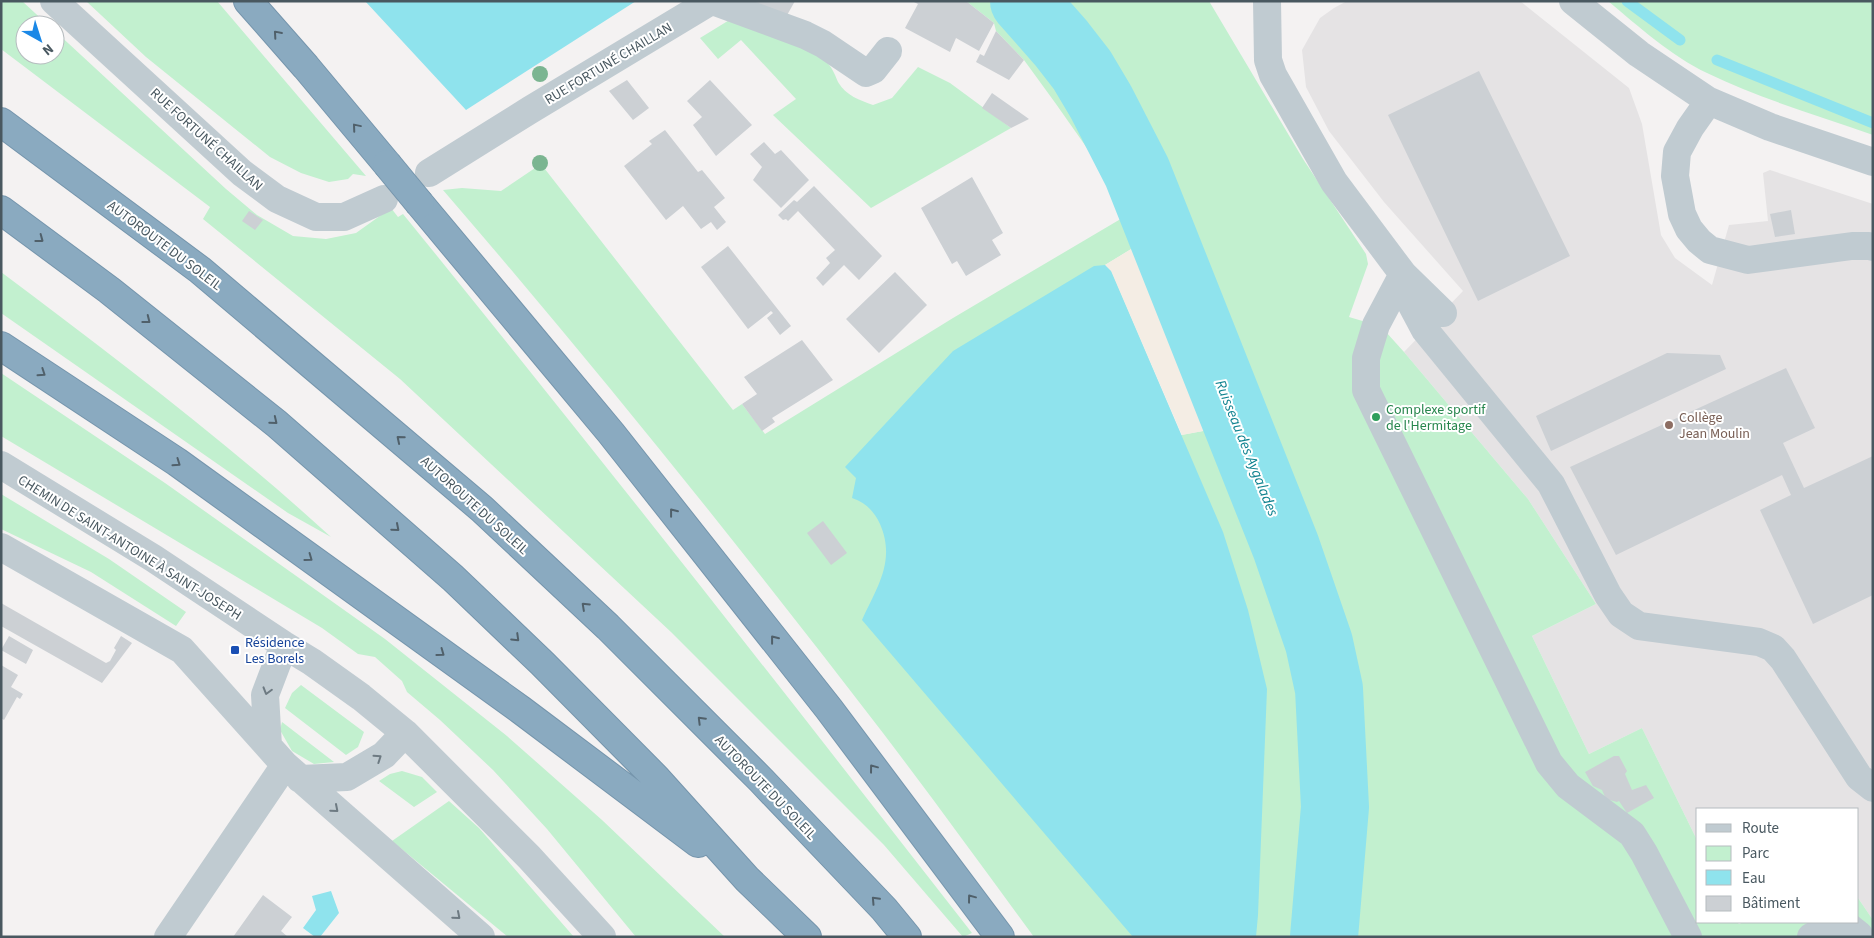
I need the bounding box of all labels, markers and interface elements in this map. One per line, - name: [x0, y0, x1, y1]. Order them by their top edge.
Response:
- north arrow: [15, 15, 65, 65]
- street label: RUE FORTUNÉ CHAILLAN: [541, 18, 676, 110]
- one-way arrow: [274, 31, 283, 40]
- text: N: [38, 39, 57, 60]
- street label: RUE FORTUNÉ CHAILLAN: [146, 84, 267, 196]
- one-way arrow: [353, 124, 361, 133]
- street label: AUTOROUTE DU SOLEIL: [103, 196, 226, 296]
- one-way arrow: [34, 233, 44, 242]
- one-way arrow: [141, 314, 150, 322]
- one-way arrow: [36, 367, 46, 376]
- water label: Ruisseau des Aygalades: [1210, 377, 1283, 519]
- place label: Complexe sportif de l'Hermitage: [1386, 400, 1486, 436]
- place label: Collège Jean Moulin: [1679, 408, 1750, 444]
- marker: Complexe sportif de l'Hermitage: [1370, 411, 1382, 423]
- one-way arrow: [268, 416, 277, 425]
- marker: Collège Jean Moulin: [1663, 419, 1675, 431]
- one-way arrow: [397, 436, 406, 444]
- street label: AUTOROUTE DU SOLEIL: [416, 452, 533, 560]
- one-way arrow: [171, 457, 181, 466]
- street label: CHEMIN DE SAINT-ANTOINE À SAINT-JOSEPH: [14, 470, 245, 625]
- one-way arrow: [670, 509, 678, 518]
- one-way arrow: [391, 523, 400, 532]
- one-way arrow: [303, 552, 312, 560]
- one-way arrow: [582, 603, 591, 612]
- one-way arrow: [510, 632, 519, 641]
- place label: Résidence Les Borels: [245, 633, 305, 669]
- one-way arrow: [771, 636, 779, 645]
- marker: Résidence Les Borels: [229, 644, 241, 656]
- one-way arrow: [435, 647, 444, 655]
- one-way arrow: [263, 686, 273, 695]
- one-way arrow: [698, 717, 707, 726]
- street label: AUTOROUTE DU SOLEIL: [710, 731, 821, 845]
- one-way arrow: [373, 755, 382, 764]
- one-way arrow: [870, 764, 879, 774]
- one-way arrow: [329, 803, 338, 812]
- legend: [1696, 808, 1859, 923]
- text: Route: [1742, 818, 1779, 839]
- text: Parc: [1742, 843, 1769, 864]
- text: Eau: [1742, 868, 1766, 889]
- text: Bâtiment: [1742, 893, 1800, 914]
- one-way arrow: [968, 895, 976, 904]
- one-way arrow: [872, 897, 881, 906]
- one-way arrow: [452, 910, 461, 919]

